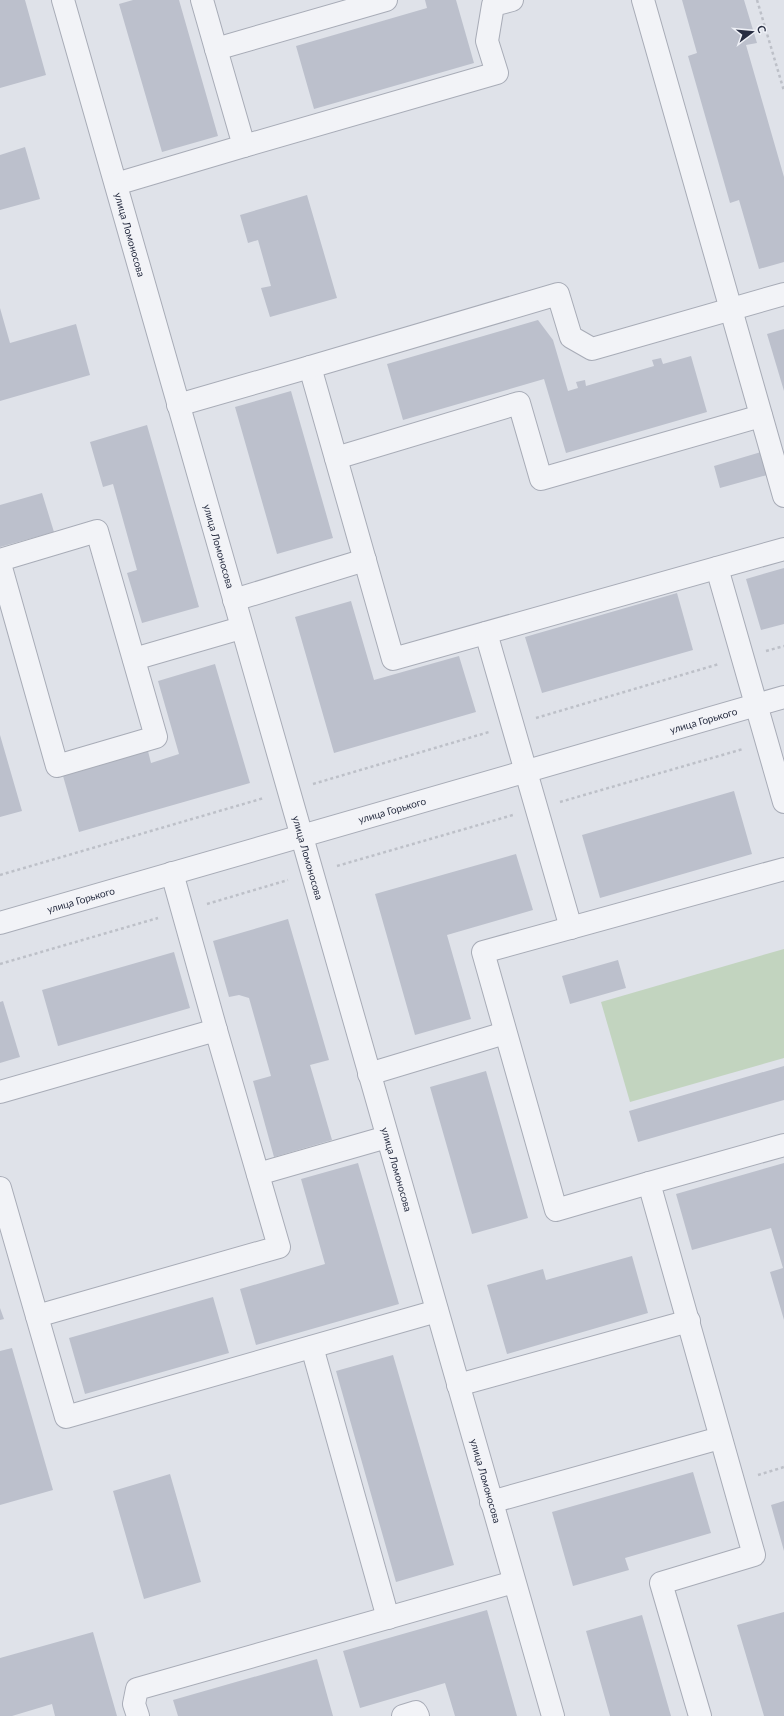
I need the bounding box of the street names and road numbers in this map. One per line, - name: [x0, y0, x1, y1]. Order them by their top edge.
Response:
- street label: улица Ломоносова: [112, 191, 148, 278]
- street label: улица Ломоносова: [201, 503, 237, 590]
- street label: улица Горького: [668, 705, 739, 736]
- street label: улица Горького: [357, 794, 428, 825]
- street label: улица Ломоносова: [290, 814, 326, 901]
- street label: улица Горького: [45, 884, 116, 915]
- street label: улица Ломоносова: [379, 1126, 415, 1213]
- street label: улица Ломоносова: [468, 1437, 504, 1524]

